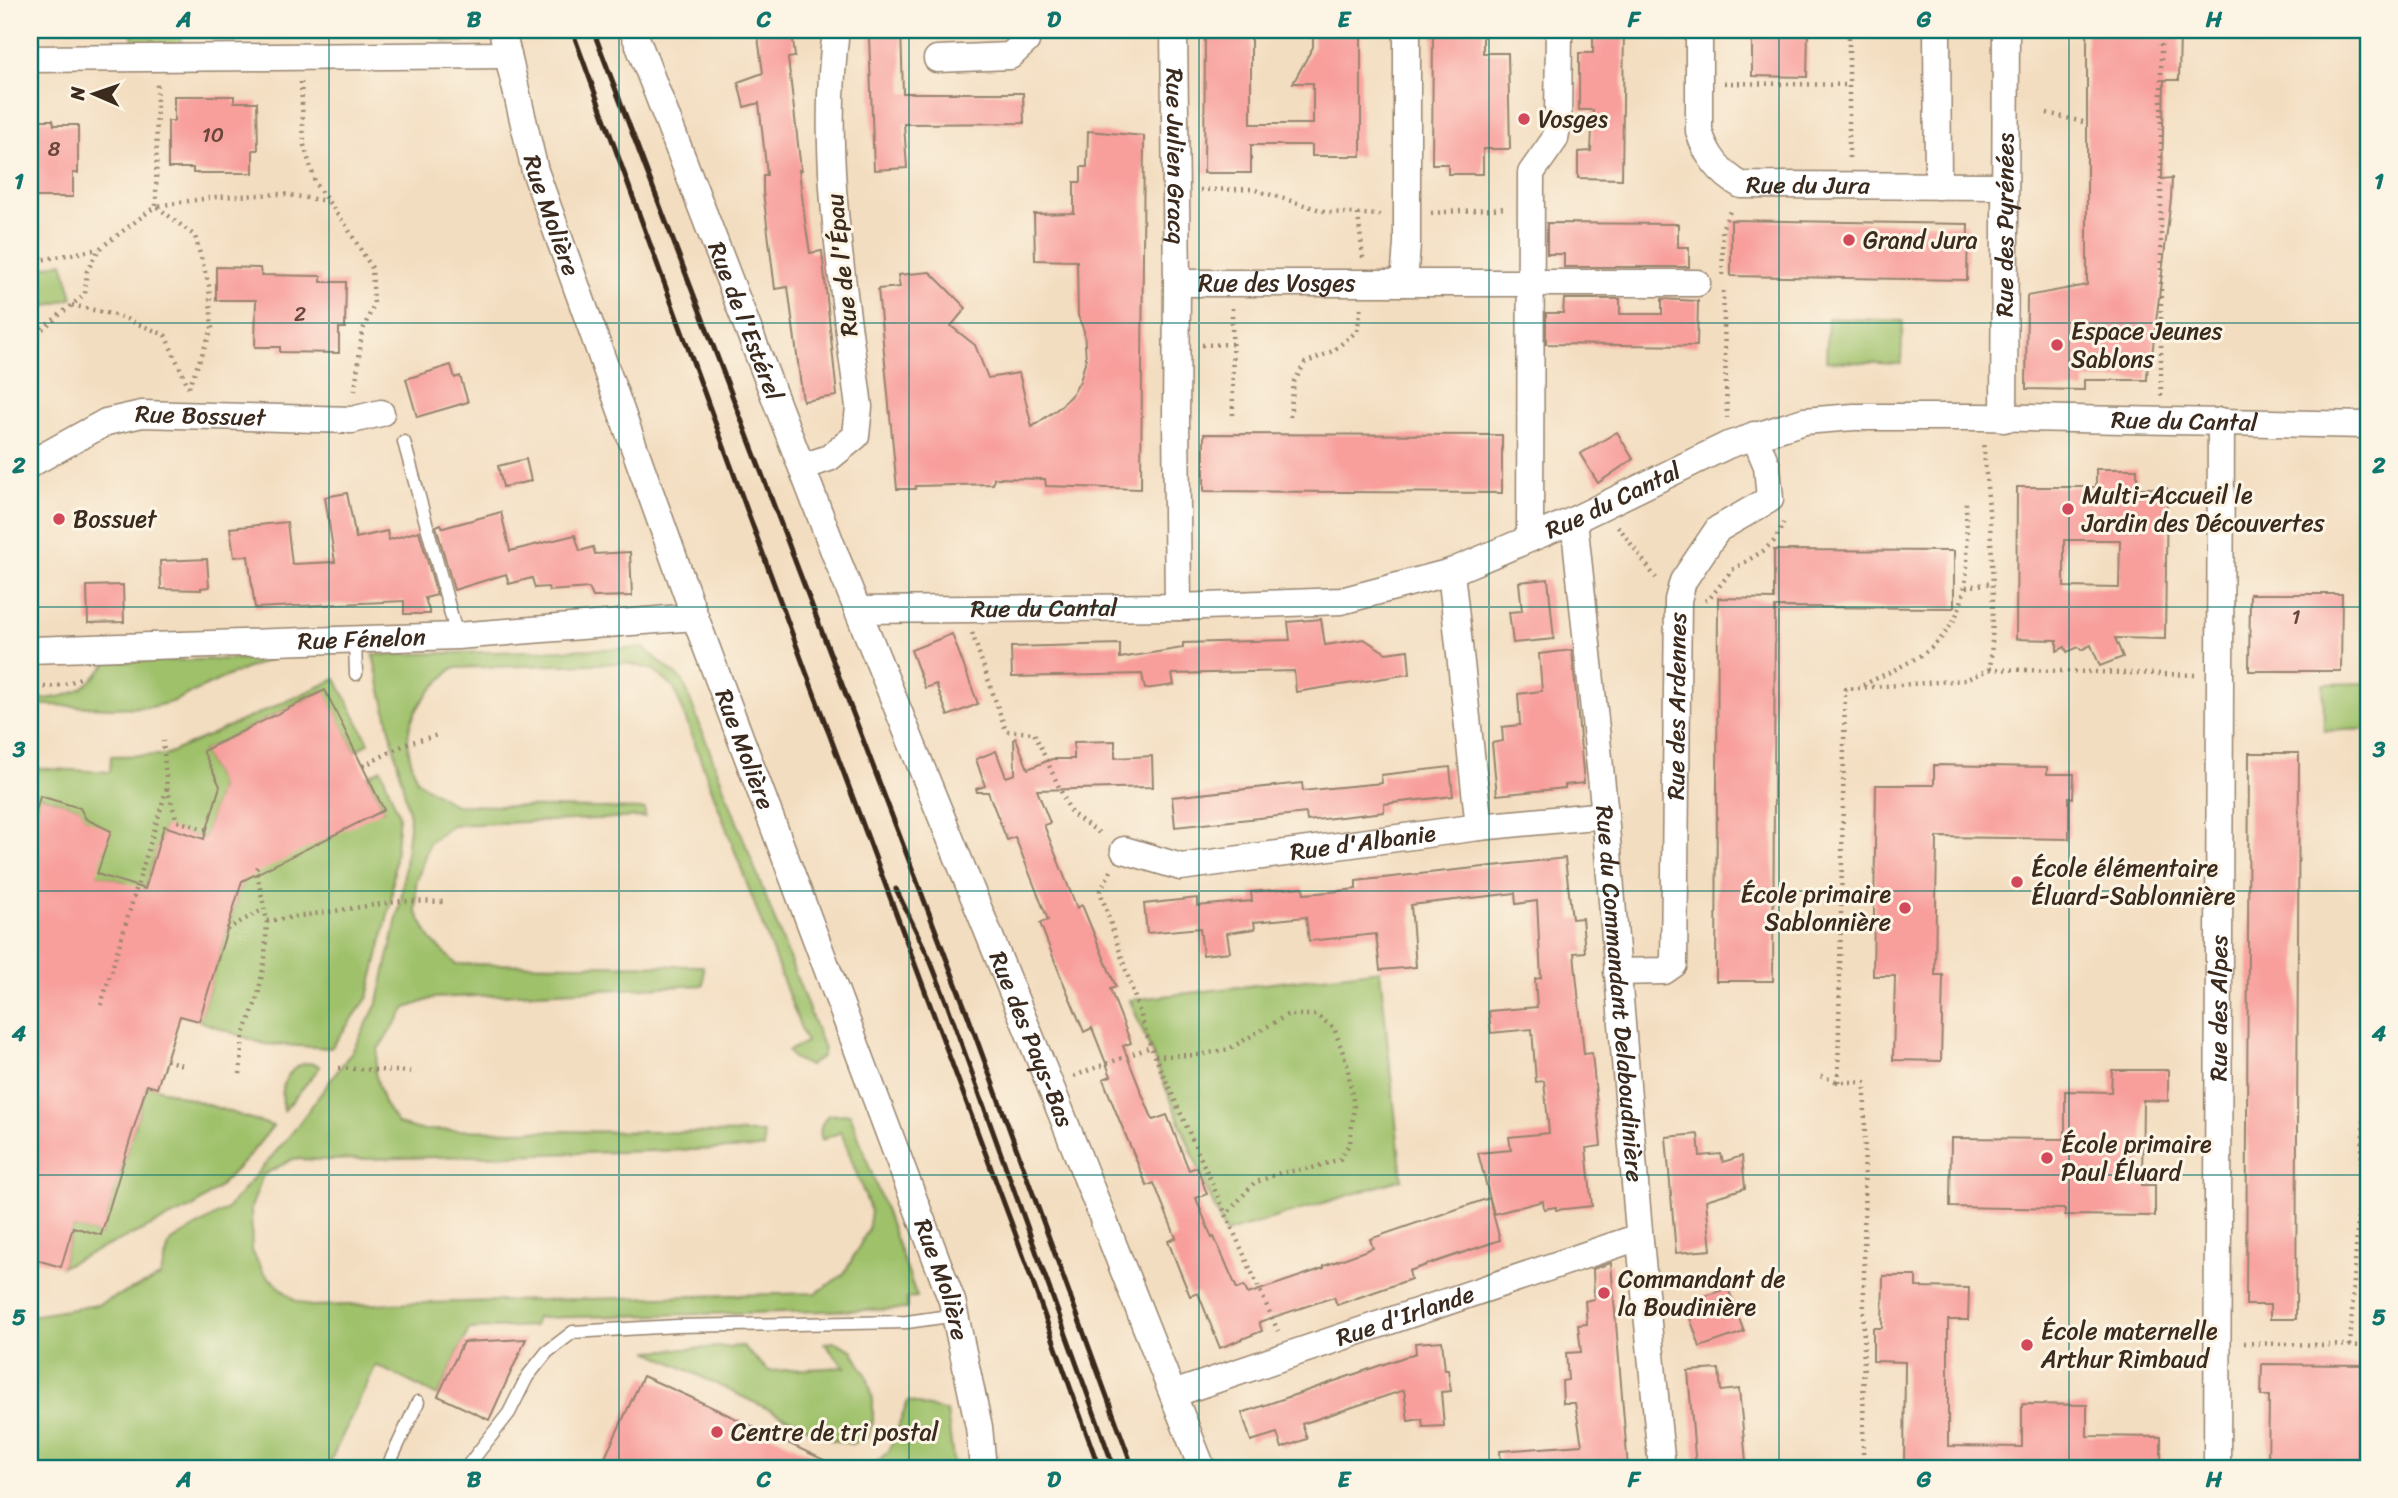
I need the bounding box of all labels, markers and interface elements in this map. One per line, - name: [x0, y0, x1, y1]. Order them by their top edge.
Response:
- text: A: [175, 0, 192, 40]
- text: B: [467, 0, 482, 40]
- text: C: [756, 0, 772, 40]
- text: D: [1047, 0, 1062, 40]
- text: E: [1338, 0, 1353, 40]
- text: F: [1627, 0, 1642, 40]
- text: G: [1916, 0, 1932, 40]
- text: H: [2205, 0, 2223, 40]
- north arrow: [60, 60, 130, 130]
- street label: Rue Julien Gracq: [1153, 68, 1198, 244]
- text: N: [61, 85, 94, 102]
- place label: Vosges: [1538, 98, 1608, 140]
- marker: Vosges: [1516, 111, 1532, 127]
- house number: 10: [202, 116, 224, 154]
- house number: 8: [48, 130, 61, 168]
- street label: Rue des Pyrénées: [1984, 133, 2026, 317]
- street label: Rue Molière: [511, 151, 592, 282]
- text: 1: [14, 161, 24, 202]
- text: 1: [2374, 161, 2384, 202]
- street label: Rue du Jura: [1746, 164, 1871, 206]
- street label: Rue de l'Épau: [814, 191, 870, 338]
- place label: Grand Jura: [1863, 219, 1978, 261]
- marker: Grand Jura: [1841, 232, 1857, 248]
- street label: Rue de l'Estérel: [696, 235, 795, 408]
- street label: Rue des Vosges: [1198, 262, 1356, 304]
- house number: 2: [294, 295, 306, 333]
- place label: Espace Jeunes Sablons: [2071, 310, 2223, 380]
- marker: Espace Jeunes Sablons: [2049, 337, 2065, 353]
- street label: Rue Bossuet: [135, 393, 267, 439]
- street label: Rue du Cantal: [2111, 399, 2259, 444]
- text: 2: [11, 445, 26, 486]
- text: 2: [2371, 445, 2386, 486]
- street label: Rue du Cantal: [1539, 449, 1689, 551]
- place label: Multi-Accueil le Jardin des Découvertes: [2081, 474, 2325, 544]
- place label: Bossuet: [73, 498, 158, 540]
- marker: Multi-Accueil le Jardin des Découvertes: [2060, 501, 2076, 517]
- marker: Bossuet: [51, 511, 67, 527]
- street label: Rue du Cantal: [971, 587, 1119, 630]
- house number: 1: [2291, 598, 2301, 636]
- street label: Rue des Ardennes: [1655, 611, 1699, 800]
- street label: Rue Fénelon: [297, 616, 427, 662]
- street label: Rue Molière: [703, 683, 787, 816]
- text: 3: [12, 729, 26, 770]
- text: 3: [2372, 729, 2386, 770]
- street label: Rue du Commandant Delaboudinière: [1583, 803, 1656, 1184]
- street label: Rue d'Albanie: [1288, 812, 1439, 873]
- place label: École élémentaire Éluard-Sablonnière: [2031, 847, 2236, 917]
- place label: École primaire Sablonnière: [1740, 873, 1891, 943]
- marker: École élémentaire Éluard-Sablonnière: [2009, 874, 2025, 890]
- marker: École primaire Sablonnière: [1897, 900, 1913, 916]
- street label: Rue des Alpes: [2197, 935, 2240, 1081]
- street label: Rue des Pays-Bas: [977, 945, 1086, 1134]
- text: 4: [11, 1013, 27, 1054]
- text: 4: [2371, 1013, 2387, 1054]
- place label: École primaire Paul Éluard: [2061, 1123, 2212, 1193]
- marker: École primaire Paul Éluard: [2039, 1150, 2055, 1166]
- street label: Rue Molière: [902, 1213, 981, 1344]
- place label: Commandant de la Boudinière: [1618, 1258, 1786, 1328]
- street label: Rue d'Irlande: [1330, 1273, 1480, 1359]
- marker: Commandant de la Boudinière: [1596, 1285, 1612, 1301]
- text: 5: [12, 1297, 26, 1338]
- text: 5: [2372, 1297, 2386, 1338]
- place label: École maternelle Arthur Rimbaud: [2040, 1310, 2218, 1380]
- marker: École maternelle Arthur Rimbaud: [2019, 1337, 2035, 1353]
- place label: Centre de tri postal: [731, 1411, 939, 1453]
- marker: Centre de tri postal: [709, 1424, 725, 1440]
- text: A: [175, 1459, 192, 1498]
- text: B: [467, 1459, 482, 1498]
- text: C: [756, 1459, 772, 1498]
- text: D: [1047, 1459, 1062, 1498]
- text: E: [1338, 1459, 1353, 1498]
- text: F: [1627, 1459, 1642, 1498]
- text: G: [1916, 1459, 1932, 1498]
- text: H: [2205, 1459, 2223, 1498]

